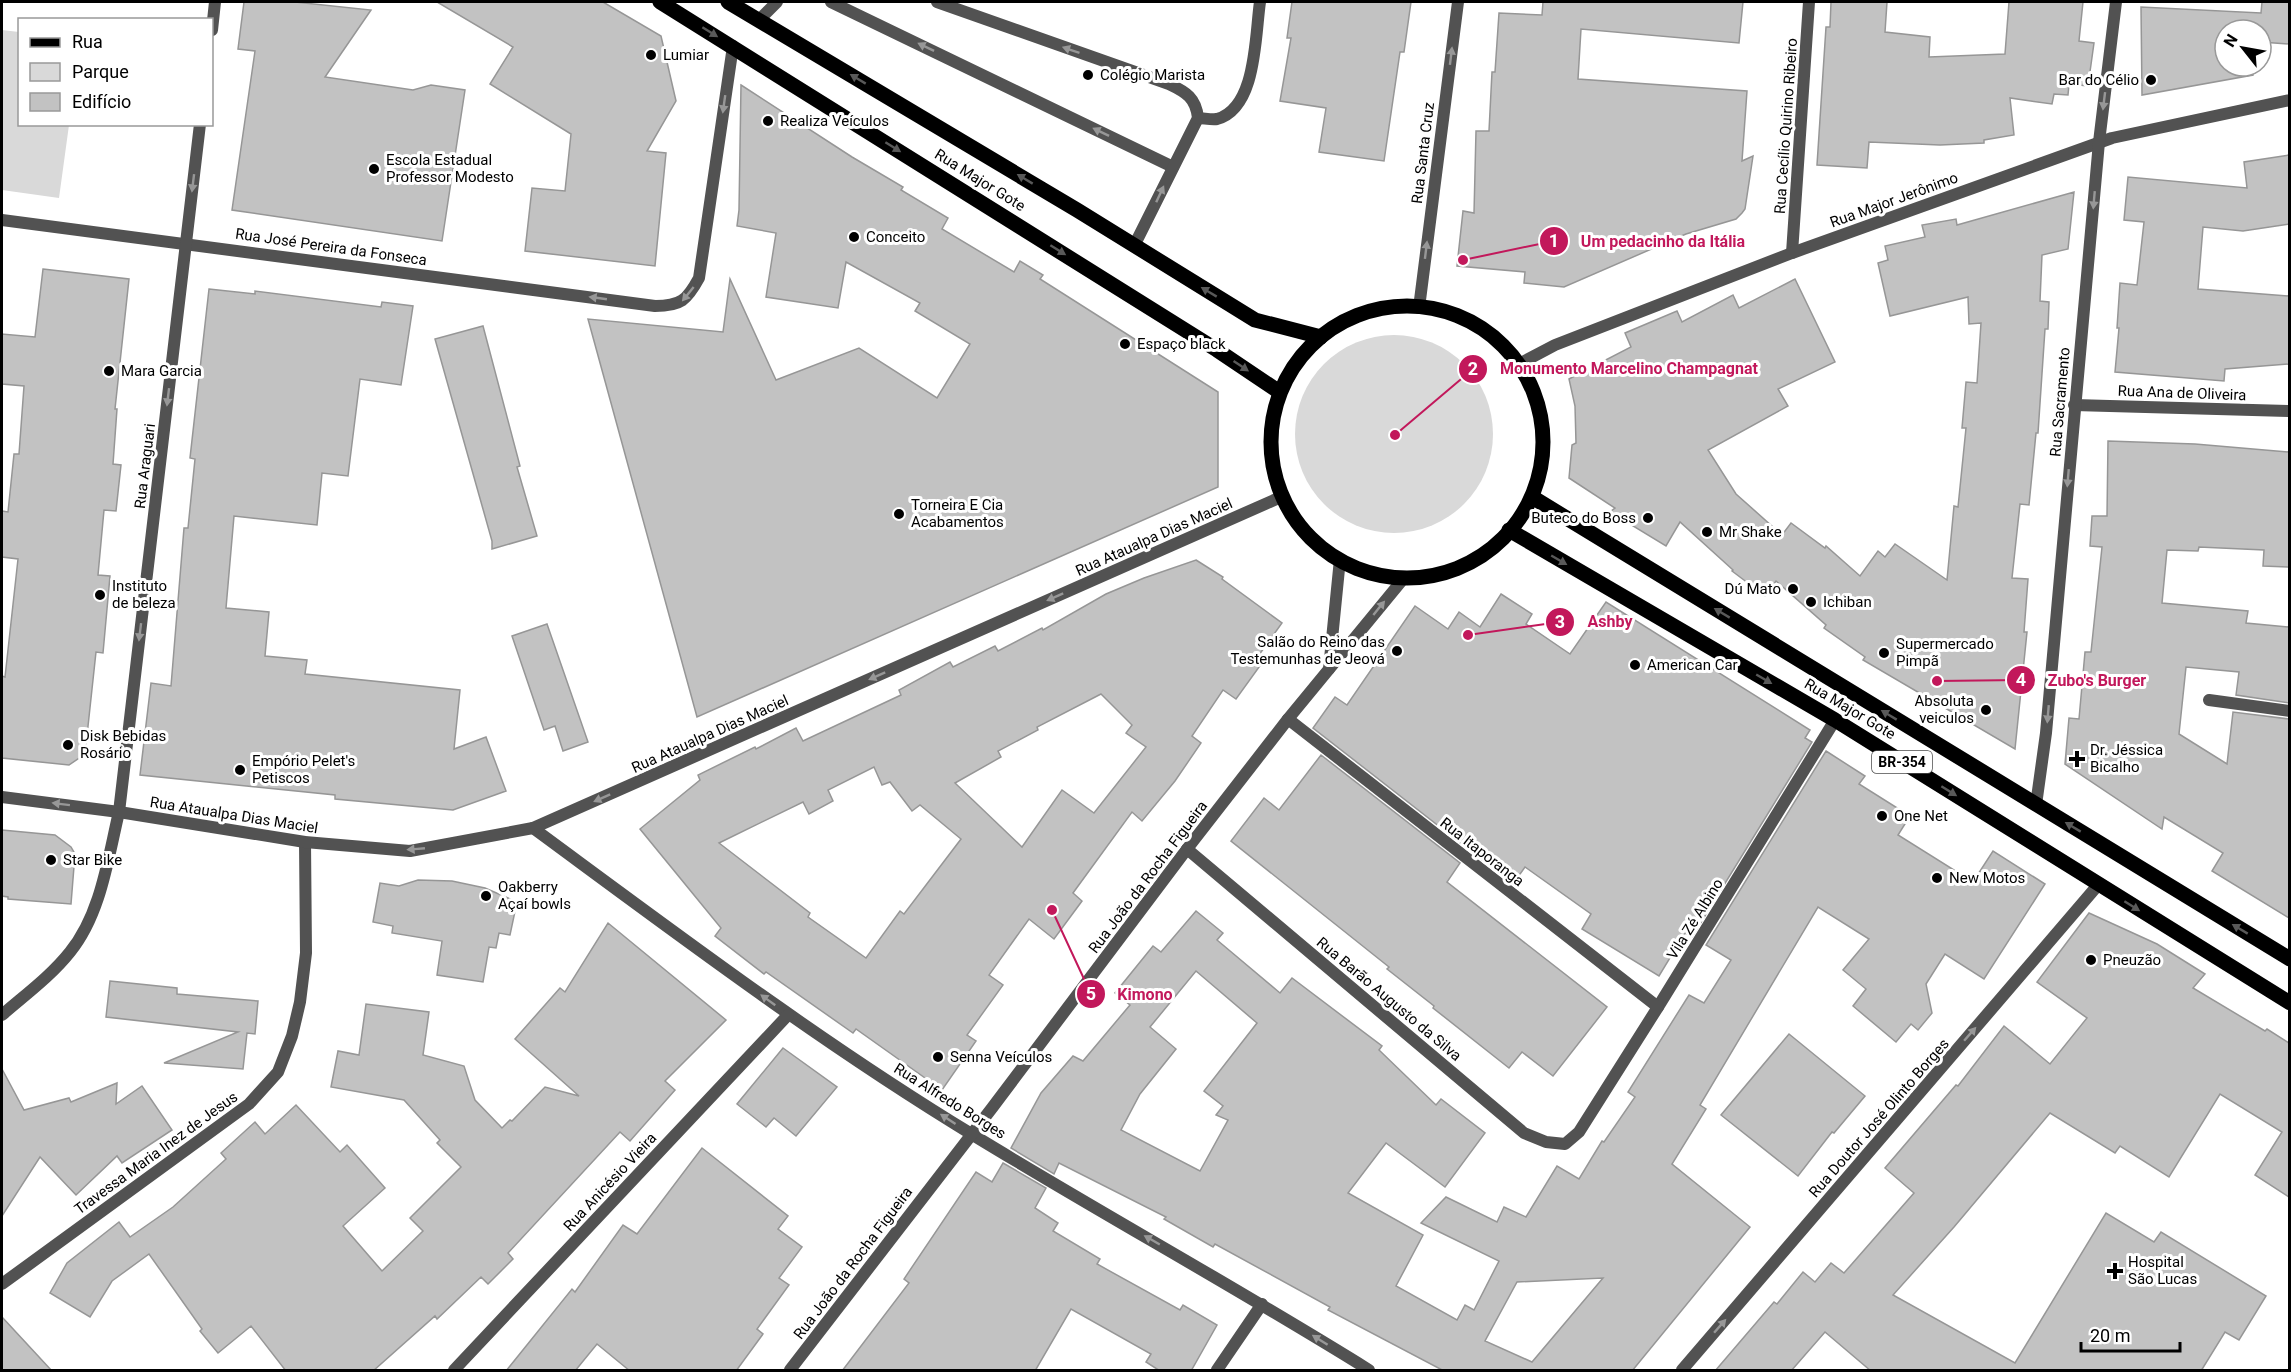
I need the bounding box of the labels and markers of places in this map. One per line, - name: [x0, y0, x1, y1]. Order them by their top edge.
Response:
- place label: Lumiar: [663, 46, 709, 64]
- marker: Lumiar: [644, 48, 658, 62]
- place label: Colégio Marista: [1100, 66, 1205, 84]
- marker: Colégio Marista: [1081, 68, 1095, 82]
- place label: Bar do Célio: [2058, 71, 2139, 89]
- marker: Bar do Célio: [2144, 73, 2158, 87]
- place label: Realiza Veículos: [780, 112, 889, 130]
- marker: Realiza Veículos: [761, 114, 775, 128]
- place label: Escola Estadual Professor Modesto: [386, 151, 514, 186]
- marker: Escola Estadual Professor Modesto: [367, 162, 381, 176]
- callout: Um pedacinho da Itália: [1539, 224, 1757, 258]
- place label: Conceito: [866, 228, 925, 246]
- marker: Conceito: [847, 230, 861, 244]
- place label: Espaço black: [1137, 335, 1226, 353]
- marker: Espaço black: [1118, 337, 1132, 351]
- callout: Monumento Marcelino Champagnat: [1458, 352, 1770, 386]
- place label: Mara Garcia: [121, 362, 202, 380]
- marker: Mara Garcia: [102, 364, 116, 378]
- place label: Torneira E Cia Acabamentos: [911, 496, 1004, 531]
- marker: Torneira E Cia Acabamentos: [892, 507, 906, 521]
- place label: Buteco do Boss: [1531, 509, 1636, 527]
- marker: Buteco do Boss: [1641, 511, 1655, 525]
- place label: Mr Shake: [1719, 523, 1782, 541]
- marker: Mr Shake: [1700, 525, 1714, 539]
- place label: Instituto de beleza: [112, 577, 176, 612]
- place label: Dú Mato: [1725, 580, 1781, 598]
- marker: Dú Mato: [1786, 582, 1800, 596]
- marker: Instituto de beleza: [93, 588, 107, 602]
- place label: Ichiban: [1823, 593, 1872, 611]
- marker: Ichiban: [1804, 595, 1818, 609]
- callout: Ashby: [1545, 605, 1644, 639]
- place label: Salão do Reino das Testemunhas de Jeová: [1231, 633, 1385, 668]
- place label: Supermercado Pimpã: [1896, 635, 1994, 670]
- marker: Salão do Reino das Testemunhas de Jeová: [1390, 644, 1404, 658]
- marker: Supermercado Pimpã: [1877, 646, 1891, 660]
- place label: American Car: [1647, 656, 1738, 674]
- marker: American Car: [1628, 658, 1642, 672]
- callout: Zubo's Burger: [2006, 663, 2158, 697]
- place label: Absoluta veiculos: [1915, 692, 1974, 727]
- marker: Absoluta veiculos: [1979, 703, 1993, 717]
- place label: Disk Bebidas Rosário: [80, 727, 166, 762]
- marker: Disk Bebidas Rosário: [61, 738, 75, 752]
- place label: Dr. Jéssica Bicalho: [2090, 741, 2163, 776]
- marker: Dr. Jéssica Bicalho: [2068, 750, 2086, 768]
- place label: Empório Pelet's Petiscos: [252, 752, 355, 787]
- marker: Empório Pelet's Petiscos: [233, 763, 247, 777]
- place label: One Net: [1894, 807, 1948, 825]
- marker: One Net: [1875, 809, 1889, 823]
- place label: Star Bike: [63, 851, 122, 869]
- marker: Star Bike: [44, 853, 58, 867]
- place label: New Motos: [1949, 869, 2025, 887]
- marker: New Motos: [1930, 871, 1944, 885]
- place label: Oakberry Açaí bowls: [498, 878, 571, 913]
- marker: Oakberry Açaí bowls: [479, 889, 493, 903]
- place label: Pneuzão: [2103, 951, 2161, 969]
- marker: Pneuzão: [2084, 953, 2098, 967]
- callout: Kimono: [1076, 977, 1185, 1011]
- place label: Senna Veículos: [950, 1048, 1052, 1066]
- marker: Senna Veículos: [931, 1050, 945, 1064]
- place label: Hospital São Lucas: [2128, 1253, 2197, 1288]
- marker: Hospital São Lucas: [2106, 1262, 2124, 1280]

